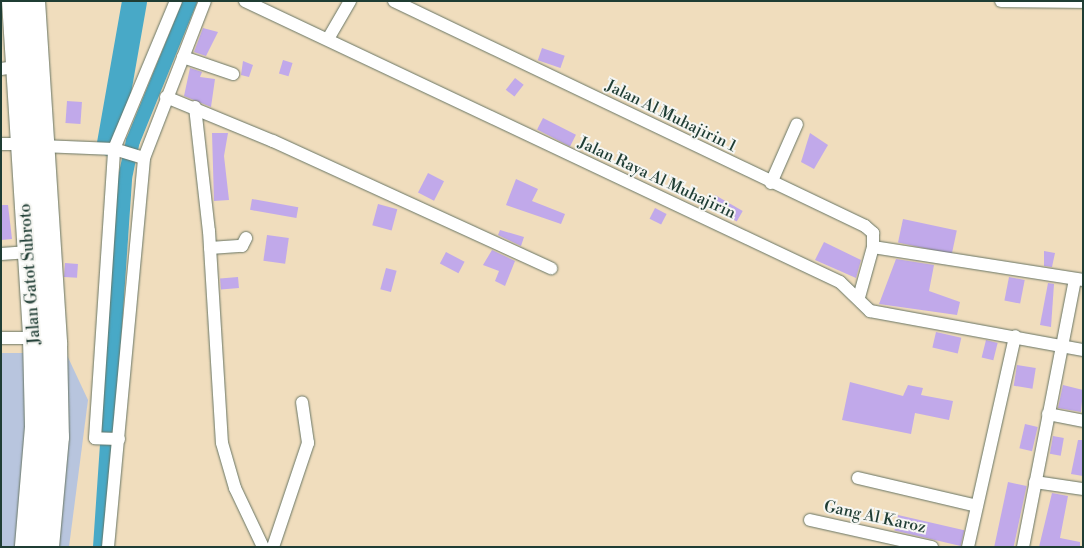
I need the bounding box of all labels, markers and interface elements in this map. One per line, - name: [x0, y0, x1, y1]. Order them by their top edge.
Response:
- street label: Jalan Al Muhajirin 1: [602, 76, 740, 156]
- street label: Jalan Raya Al Muhajirin: [575, 133, 739, 223]
- street label: Jalan Gatot Subroto: [15, 203, 45, 345]
- street label: Gang Al Karoz: [822, 497, 928, 537]

